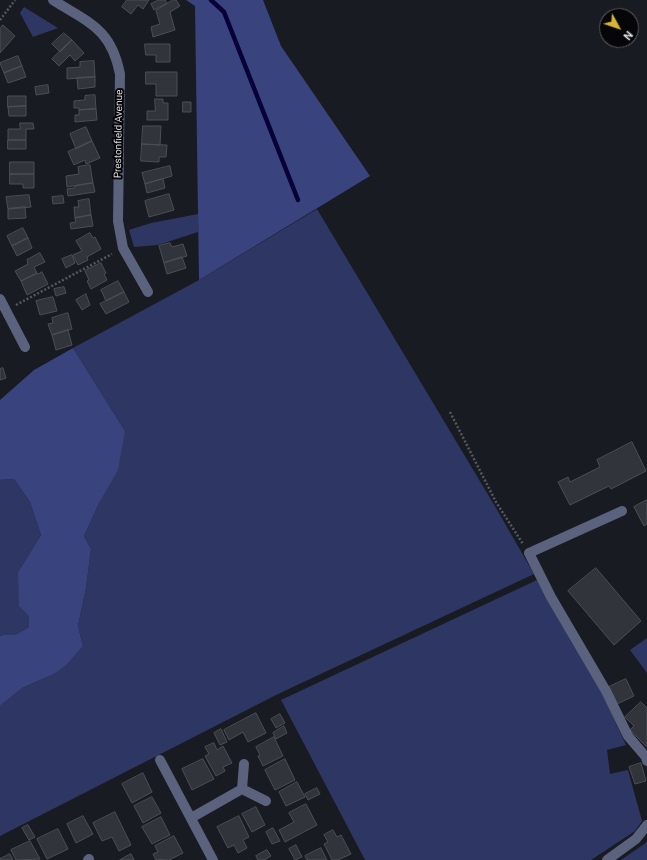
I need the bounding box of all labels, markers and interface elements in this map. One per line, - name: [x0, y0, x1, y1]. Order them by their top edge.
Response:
- north arrow: [599, 8, 639, 48]
- text: N: [620, 28, 635, 43]
- street label: Prestonfield Avenue: [112, 90, 126, 178]

